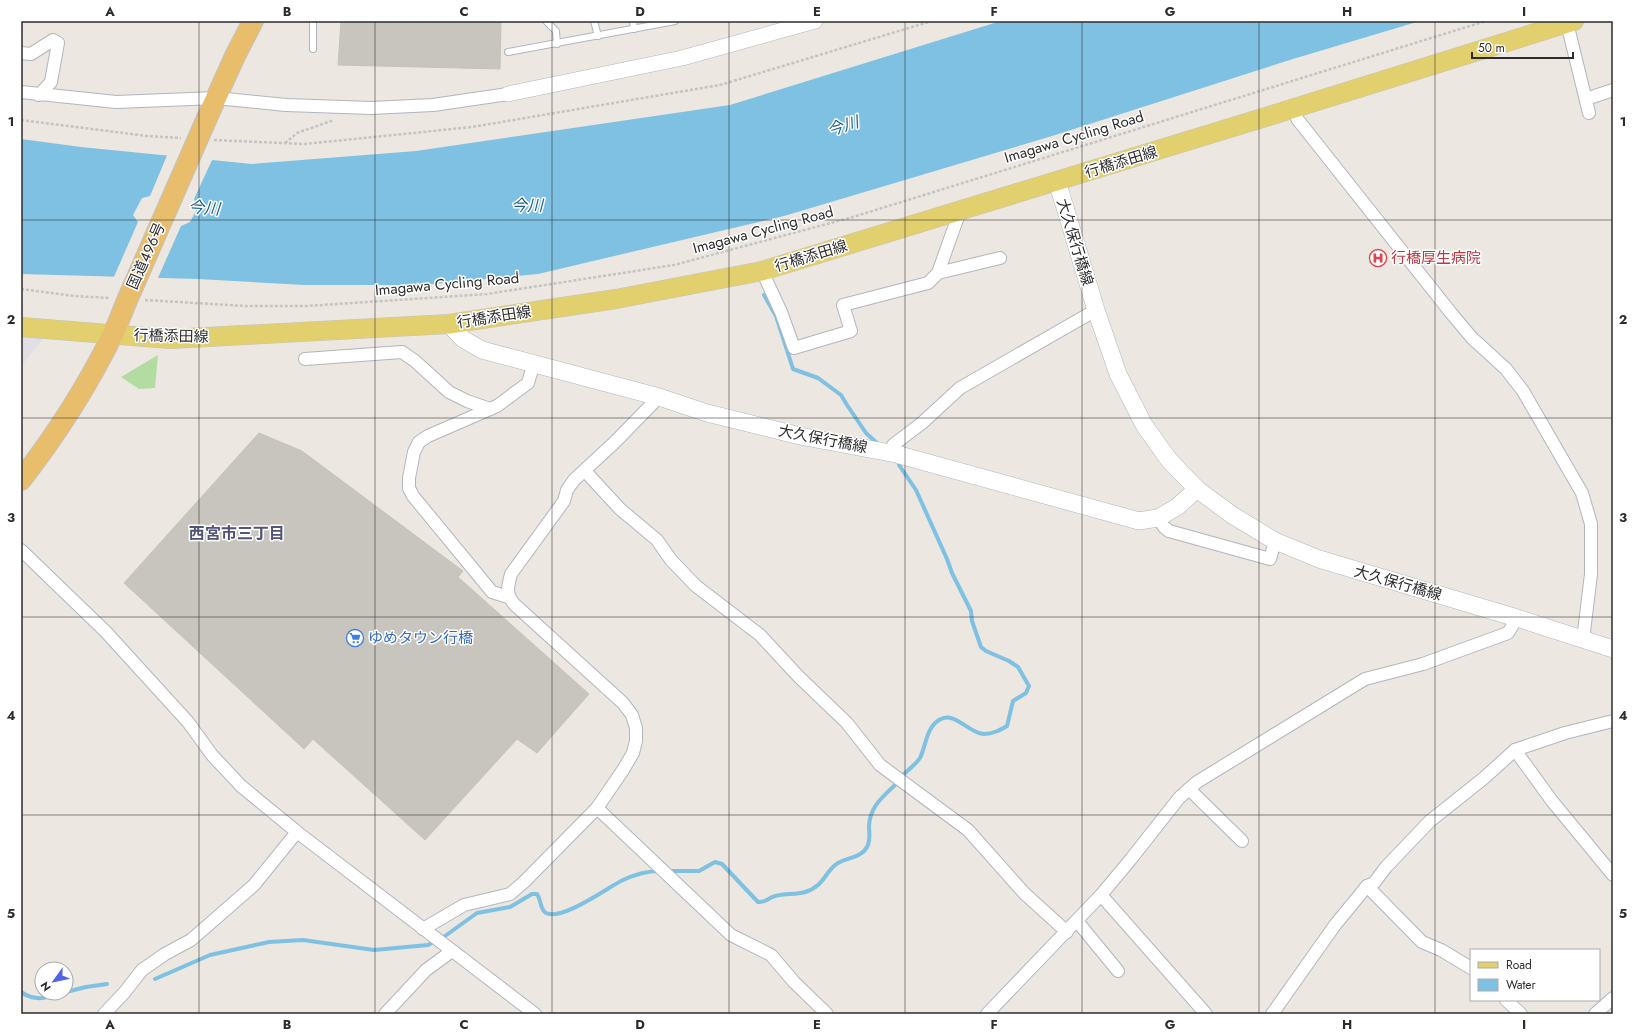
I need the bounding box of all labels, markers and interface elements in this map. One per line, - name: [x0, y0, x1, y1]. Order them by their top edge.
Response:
- text: A: [104, 2, 115, 21]
- text: B: [283, 2, 292, 21]
- text: C: [459, 2, 469, 21]
- text: D: [635, 2, 645, 21]
- text: E: [813, 2, 821, 21]
- text: F: [990, 2, 998, 21]
- text: G: [1165, 2, 1176, 21]
- text: H: [1342, 2, 1352, 21]
- text: I: [1522, 2, 1526, 21]
- scale bar: [1472, 34, 1573, 60]
- text: 50 m: [1478, 39, 1505, 57]
- street label: Imagawa Cycling Road: [1002, 105, 1146, 169]
- water label: 今川: [824, 110, 864, 142]
- text: 1: [8, 112, 14, 131]
- text: 1: [1620, 112, 1626, 131]
- street label: 行橋添田線: [1082, 141, 1160, 183]
- water label: 今川: [511, 194, 545, 217]
- water label: 今川: [187, 195, 223, 221]
- street label: 大久保行橋線: [1051, 196, 1099, 288]
- street label: Imagawa Cycling Road: [690, 201, 836, 259]
- street label: 国道496号: [122, 219, 170, 293]
- street label: 行橋添田線: [772, 235, 850, 277]
- place label: 行橋厚生病院: [1391, 247, 1481, 269]
- hospital icon: 行橋厚生病院: [1368, 248, 1388, 268]
- street label: Imagawa Cycling Road: [374, 267, 520, 301]
- street label: 行橋添田線: [455, 300, 533, 334]
- text: 2: [7, 310, 15, 329]
- text: 2: [1619, 310, 1627, 329]
- street label: 行橋添田線: [133, 324, 209, 348]
- street label: 大久保行橋線: [777, 420, 869, 458]
- text: 3: [7, 508, 15, 527]
- text: 3: [1619, 508, 1627, 527]
- district label: 西宮市三丁目: [189, 522, 285, 545]
- street label: 大久保行橋線: [1352, 560, 1444, 606]
- place label: ゆめタウン行橋: [368, 627, 473, 649]
- supermarket icon: ゆめタウン行橋: [345, 628, 365, 648]
- text: 4: [6, 706, 16, 725]
- text: 4: [1618, 706, 1628, 725]
- text: 5: [7, 904, 15, 923]
- text: 5: [1619, 904, 1627, 923]
- legend: [1470, 949, 1600, 1001]
- text: Road: [1506, 956, 1532, 974]
- north arrow: [34, 961, 74, 1001]
- text: Water: [1506, 976, 1537, 994]
- text: N: [37, 978, 55, 994]
- text: A: [104, 1015, 115, 1034]
- text: B: [283, 1015, 292, 1034]
- text: C: [459, 1015, 469, 1034]
- text: D: [635, 1015, 645, 1034]
- text: E: [813, 1015, 821, 1034]
- text: F: [990, 1015, 998, 1034]
- text: G: [1165, 1015, 1176, 1034]
- text: H: [1342, 1015, 1352, 1034]
- text: I: [1522, 1015, 1526, 1034]

